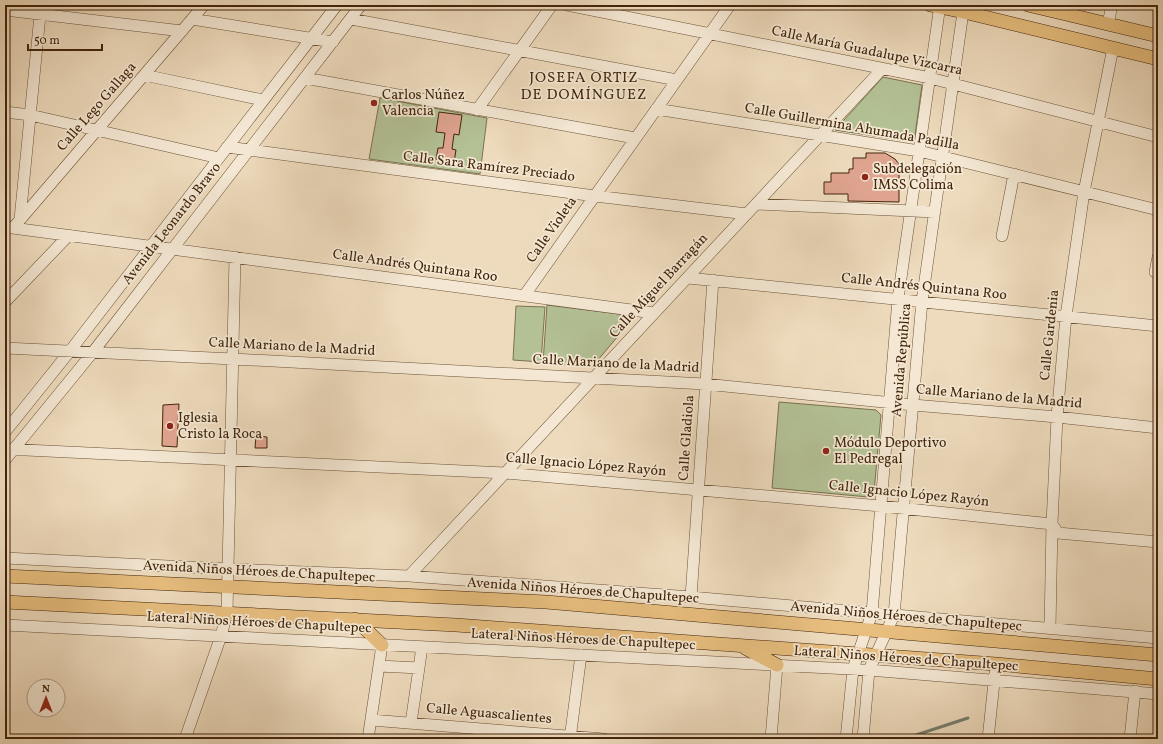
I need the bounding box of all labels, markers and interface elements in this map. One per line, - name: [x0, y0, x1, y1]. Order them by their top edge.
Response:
- street label: Calle María Guadalupe Vizcarra: [770, 21, 964, 81]
- scale bar: [28, 26, 102, 52]
- text: 50 m: [34, 33, 60, 49]
- street label: Calle Lego Gallaga: [53, 58, 141, 156]
- district label: JOSEFA ORTIZ DE DOMÍNGUEZ: [521, 68, 647, 106]
- place label: Carlos Núñez Valencia: [382, 86, 465, 121]
- marker: Carlos Núñez Valencia: [369, 98, 379, 108]
- street label: Calle Guillermina Ahumada Padilla: [743, 99, 961, 155]
- street label: Calle Sara Ramírez Preciado: [402, 147, 576, 187]
- street label: Avenida Leonardo Bravo: [118, 159, 226, 289]
- place label: Subdelegación IMSS Colima: [873, 160, 962, 195]
- marker: Subdelegación IMSS Colima: [860, 172, 870, 182]
- street label: Calle Violeta: [522, 193, 582, 267]
- street label: Calle Miguel Barragán: [605, 230, 713, 342]
- street label: Calle Andrés Quintana Roo: [331, 245, 499, 287]
- street label: Calle Andrés Quintana Roo: [840, 269, 1008, 305]
- street label: Calle Gardenia: [1036, 289, 1064, 381]
- street label: Avenida República: [888, 302, 916, 418]
- street label: Calle Mariano de la Madrid: [208, 333, 376, 361]
- street label: Calle Mariano de la Madrid: [532, 350, 700, 378]
- street label: Calle Mariano de la Madrid: [915, 380, 1083, 414]
- street label: Calle Gladiola: [675, 394, 699, 482]
- place label: Iglesia Cristo la Roca: [178, 409, 262, 444]
- marker: Iglesia Cristo la Roca: [165, 421, 175, 431]
- place label: Módulo Deportivo El Pedregal: [834, 434, 946, 469]
- marker: Módulo Deportivo El Pedregal: [821, 446, 831, 456]
- street label: Calle Ignacio López Rayón: [505, 449, 667, 481]
- street label: Calle Ignacio López Rayón: [828, 476, 990, 512]
- street label: Avenida Niños Héroes de Chapultepec: [142, 556, 376, 588]
- street label: Avenida Niños Héroes de Chapultepec: [466, 573, 700, 609]
- street label: Avenida Niños Héroes de Chapultepec: [789, 597, 1023, 637]
- street label: Lateral Niños Héroes de Chapultepec: [146, 608, 372, 638]
- street label: Lateral Niños Héroes de Chapultepec: [470, 625, 696, 655]
- street label: Lateral Niños Héroes de Chapultepec: [793, 642, 1019, 676]
- north arrow: [26, 678, 66, 718]
- text: N: [42, 682, 50, 697]
- street label: Calle Aguascalientes: [425, 699, 553, 729]

